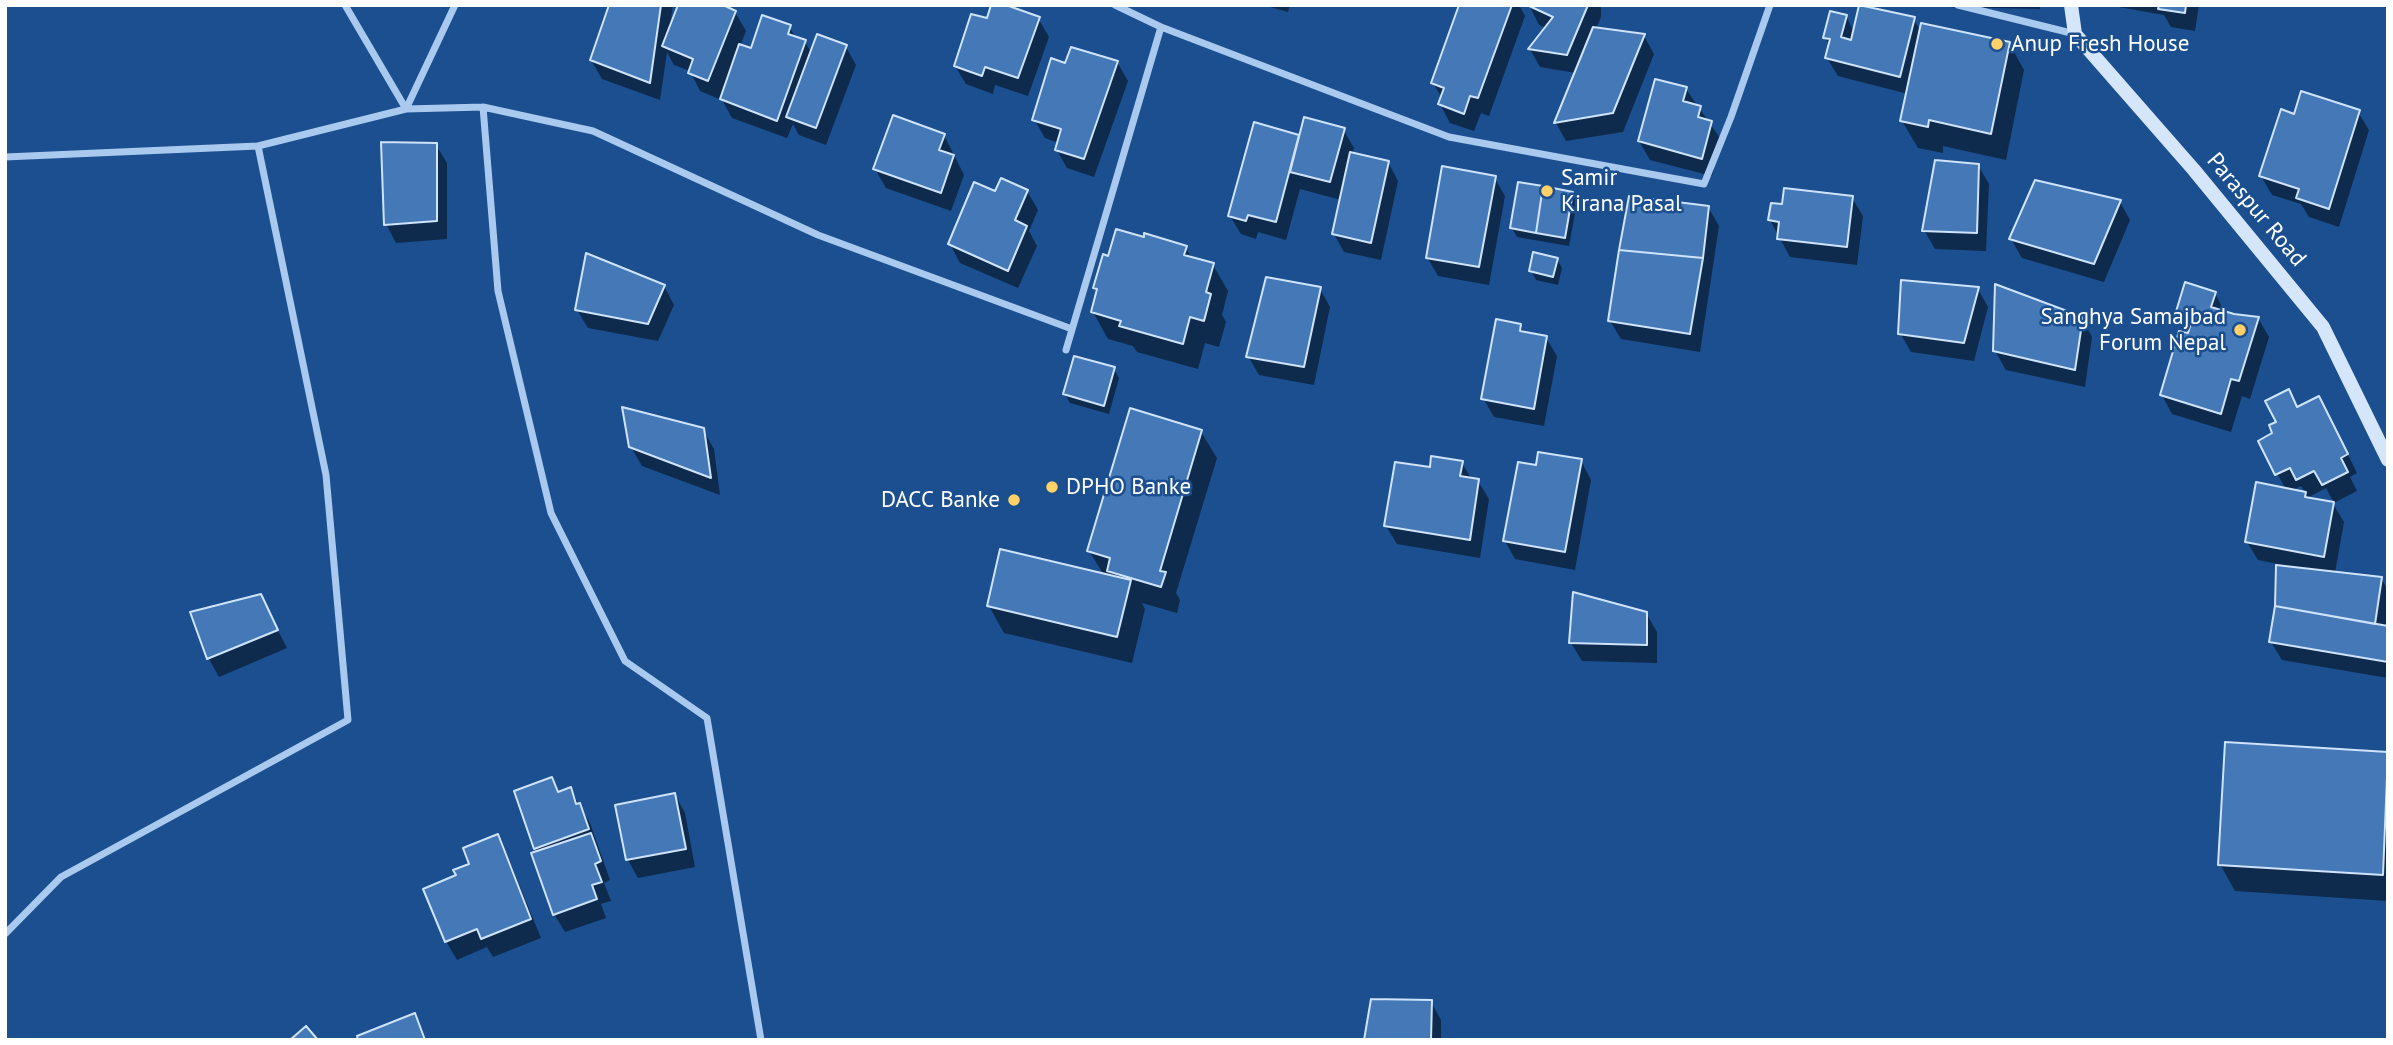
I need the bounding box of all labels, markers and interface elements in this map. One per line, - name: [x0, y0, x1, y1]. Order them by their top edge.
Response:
- place label: Anup Fresh House: [2011, 30, 2189, 58]
- marker: Anup Fresh House: [1989, 36, 2005, 52]
- street label: Paraspur Road: [2200, 148, 2312, 272]
- place label: Samir Kirana Pasal: [1561, 164, 1682, 218]
- marker: Samir Kirana Pasal: [1539, 183, 1555, 199]
- place label: Sanghya Samajbad Forum Nepal: [2041, 303, 2226, 357]
- marker: Sanghya Samajbad Forum Nepal: [2232, 322, 2248, 338]
- place label: DPHO Banke: [1066, 473, 1191, 501]
- marker: DPHO Banke: [1044, 479, 1060, 495]
- place label: DACC Banke: [881, 486, 1000, 514]
- marker: DACC Banke: [1006, 492, 1022, 508]

